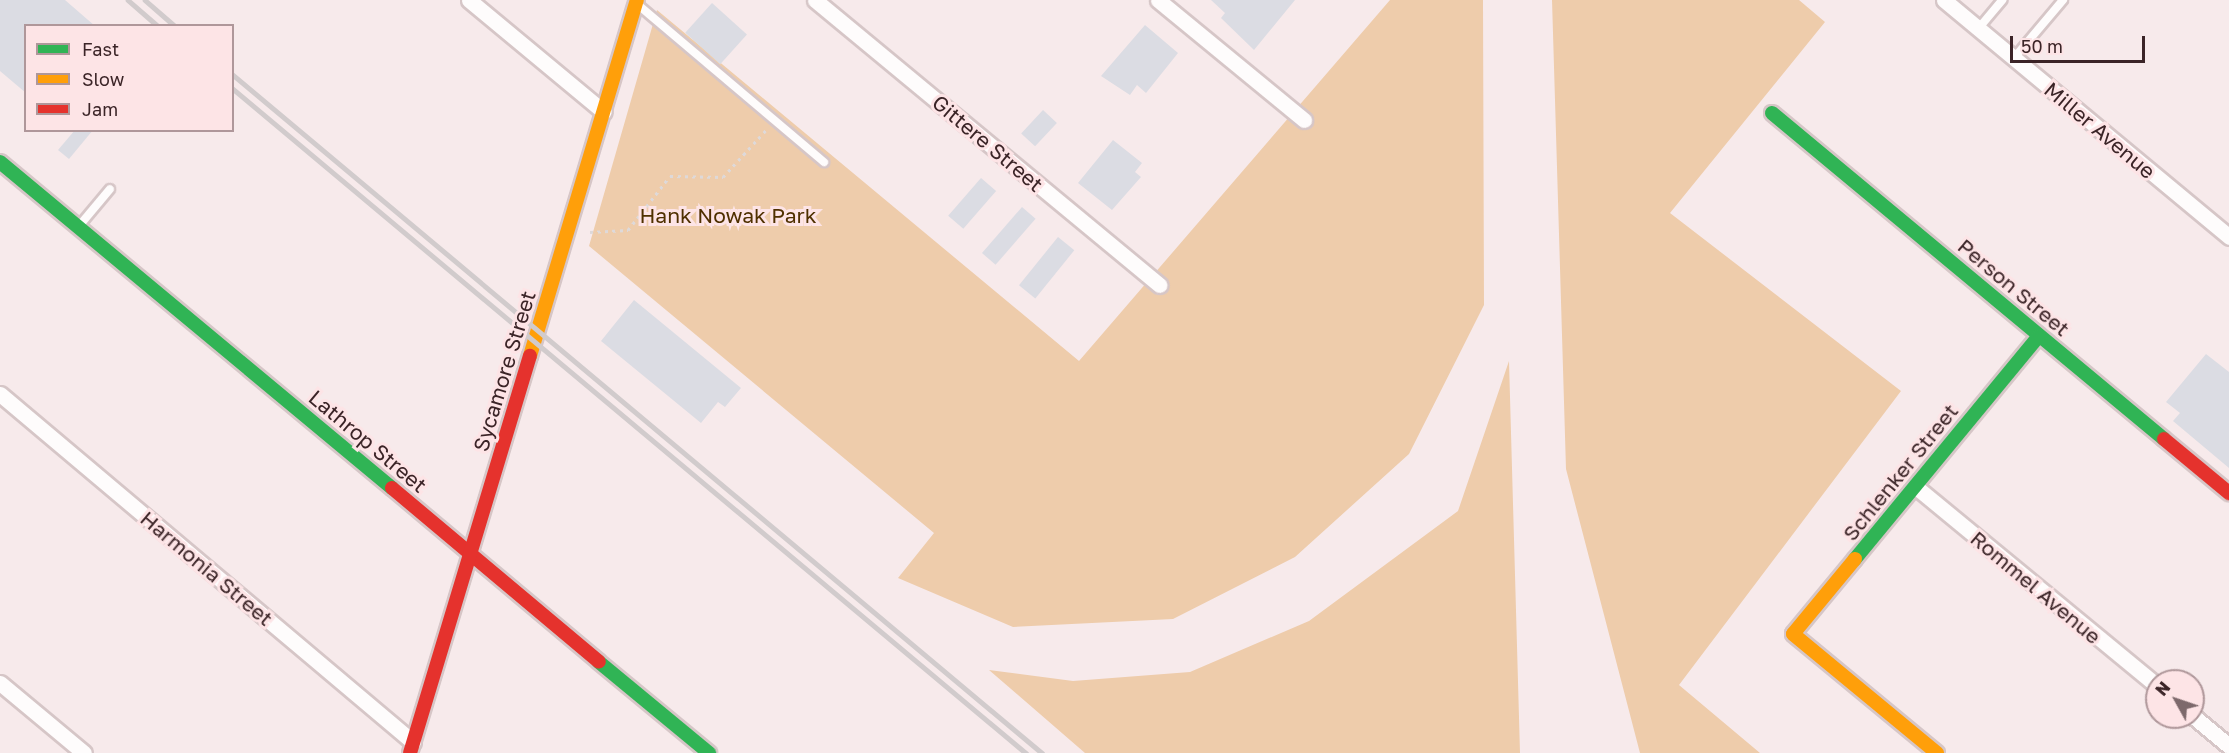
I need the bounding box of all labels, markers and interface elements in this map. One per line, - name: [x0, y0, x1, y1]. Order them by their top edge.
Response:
- legend: [24, 24, 234, 132]
- scale bar: [2013, 24, 2148, 62]
- text: 50 m: [2021, 35, 2063, 57]
- text: Fast: [82, 38, 119, 60]
- text: Slow: [82, 68, 124, 90]
- street label: Miller Avenue: [2040, 76, 2160, 184]
- street label: Gittere Street: [928, 89, 1048, 197]
- text: Jam: [82, 98, 118, 120]
- park label: Hank Nowak Park: [639, 202, 817, 228]
- street label: Person Street: [1953, 233, 2075, 341]
- street label: Sycamore Street: [468, 288, 540, 454]
- street label: Lathrop Street: [304, 384, 432, 498]
- street label: Schlenker Street: [1837, 399, 1963, 545]
- street label: Harmonia Street: [136, 505, 278, 631]
- street label: Rommel Avenue: [1966, 525, 2106, 649]
- north arrow: [2145, 669, 2205, 729]
- text: N: [2151, 678, 2174, 700]

